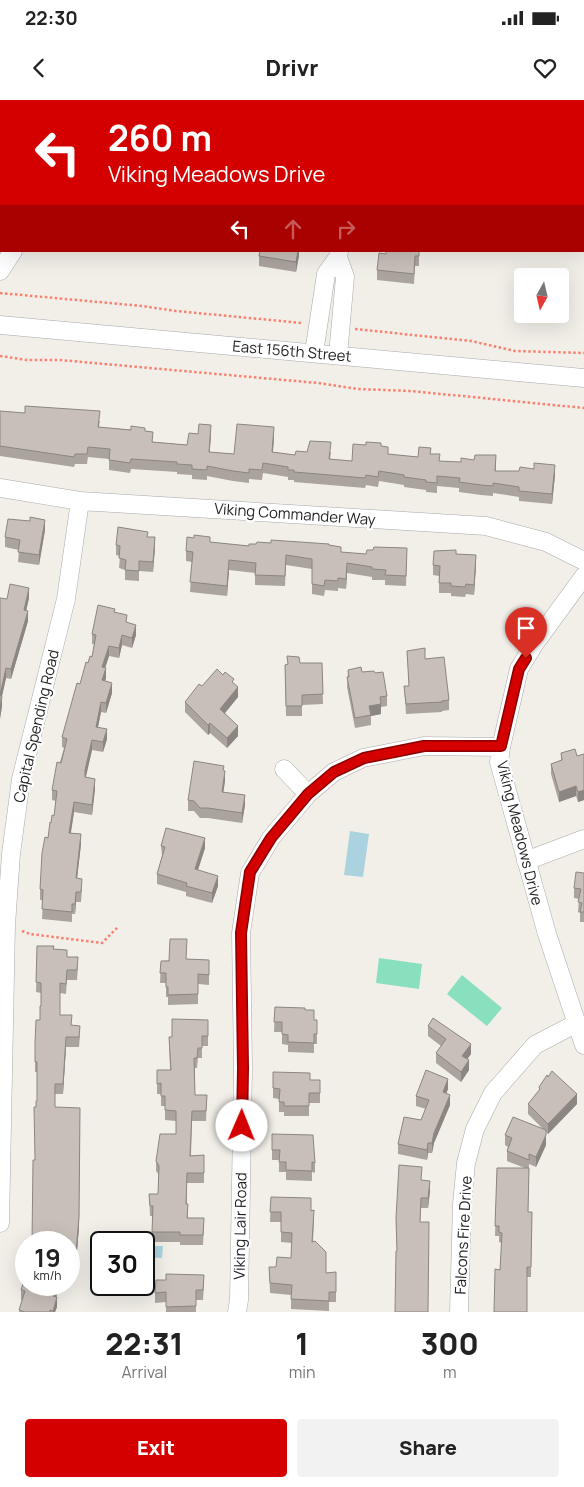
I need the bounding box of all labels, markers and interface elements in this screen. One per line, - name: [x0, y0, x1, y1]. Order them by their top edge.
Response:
- text: 22:30: [25, 5, 78, 31]
- text: Drivr: [266, 53, 318, 83]
- icon: back: [25, 54, 53, 82]
- icon: heart: [531, 54, 559, 82]
- text: 260 m: [108, 114, 212, 162]
- icon: left: [25, 120, 90, 185]
- text: Viking Meadows Drive: [108, 159, 325, 189]
- icon: left: [226, 215, 254, 243]
- icon: ahead: [279, 215, 307, 243]
- icon: right: [332, 215, 360, 243]
- north arrow: [514, 268, 569, 322]
- map controls: [514, 268, 569, 323]
- street label: East 156th Street: [232, 335, 352, 367]
- street label: Viking Commander Way: [214, 498, 376, 530]
- pin: [505, 607, 547, 658]
- icon: arrive: [512, 614, 540, 642]
- street label: Capital Spending Road: [8, 647, 64, 805]
- street label: Viking Meadows Drive: [492, 759, 548, 908]
- position arrow: [215, 1099, 267, 1151]
- street label: Viking Lair Road: [229, 1172, 251, 1280]
- street label: Falcons Fire Drive: [449, 1175, 477, 1295]
- speed limit sign: 30: [90, 1231, 155, 1296]
- text: 19: [34, 1240, 61, 1275]
- text: km/h: [34, 1267, 61, 1284]
- text: 22:31: [105, 1323, 183, 1364]
- text: 1: [295, 1323, 309, 1364]
- text: 300: [421, 1323, 479, 1364]
- text: Arrival: [121, 1361, 167, 1383]
- text: min: [289, 1361, 315, 1383]
- text: m: [443, 1361, 457, 1383]
- button: Exit: [25, 1419, 287, 1477]
- button: Share: [297, 1419, 559, 1477]

